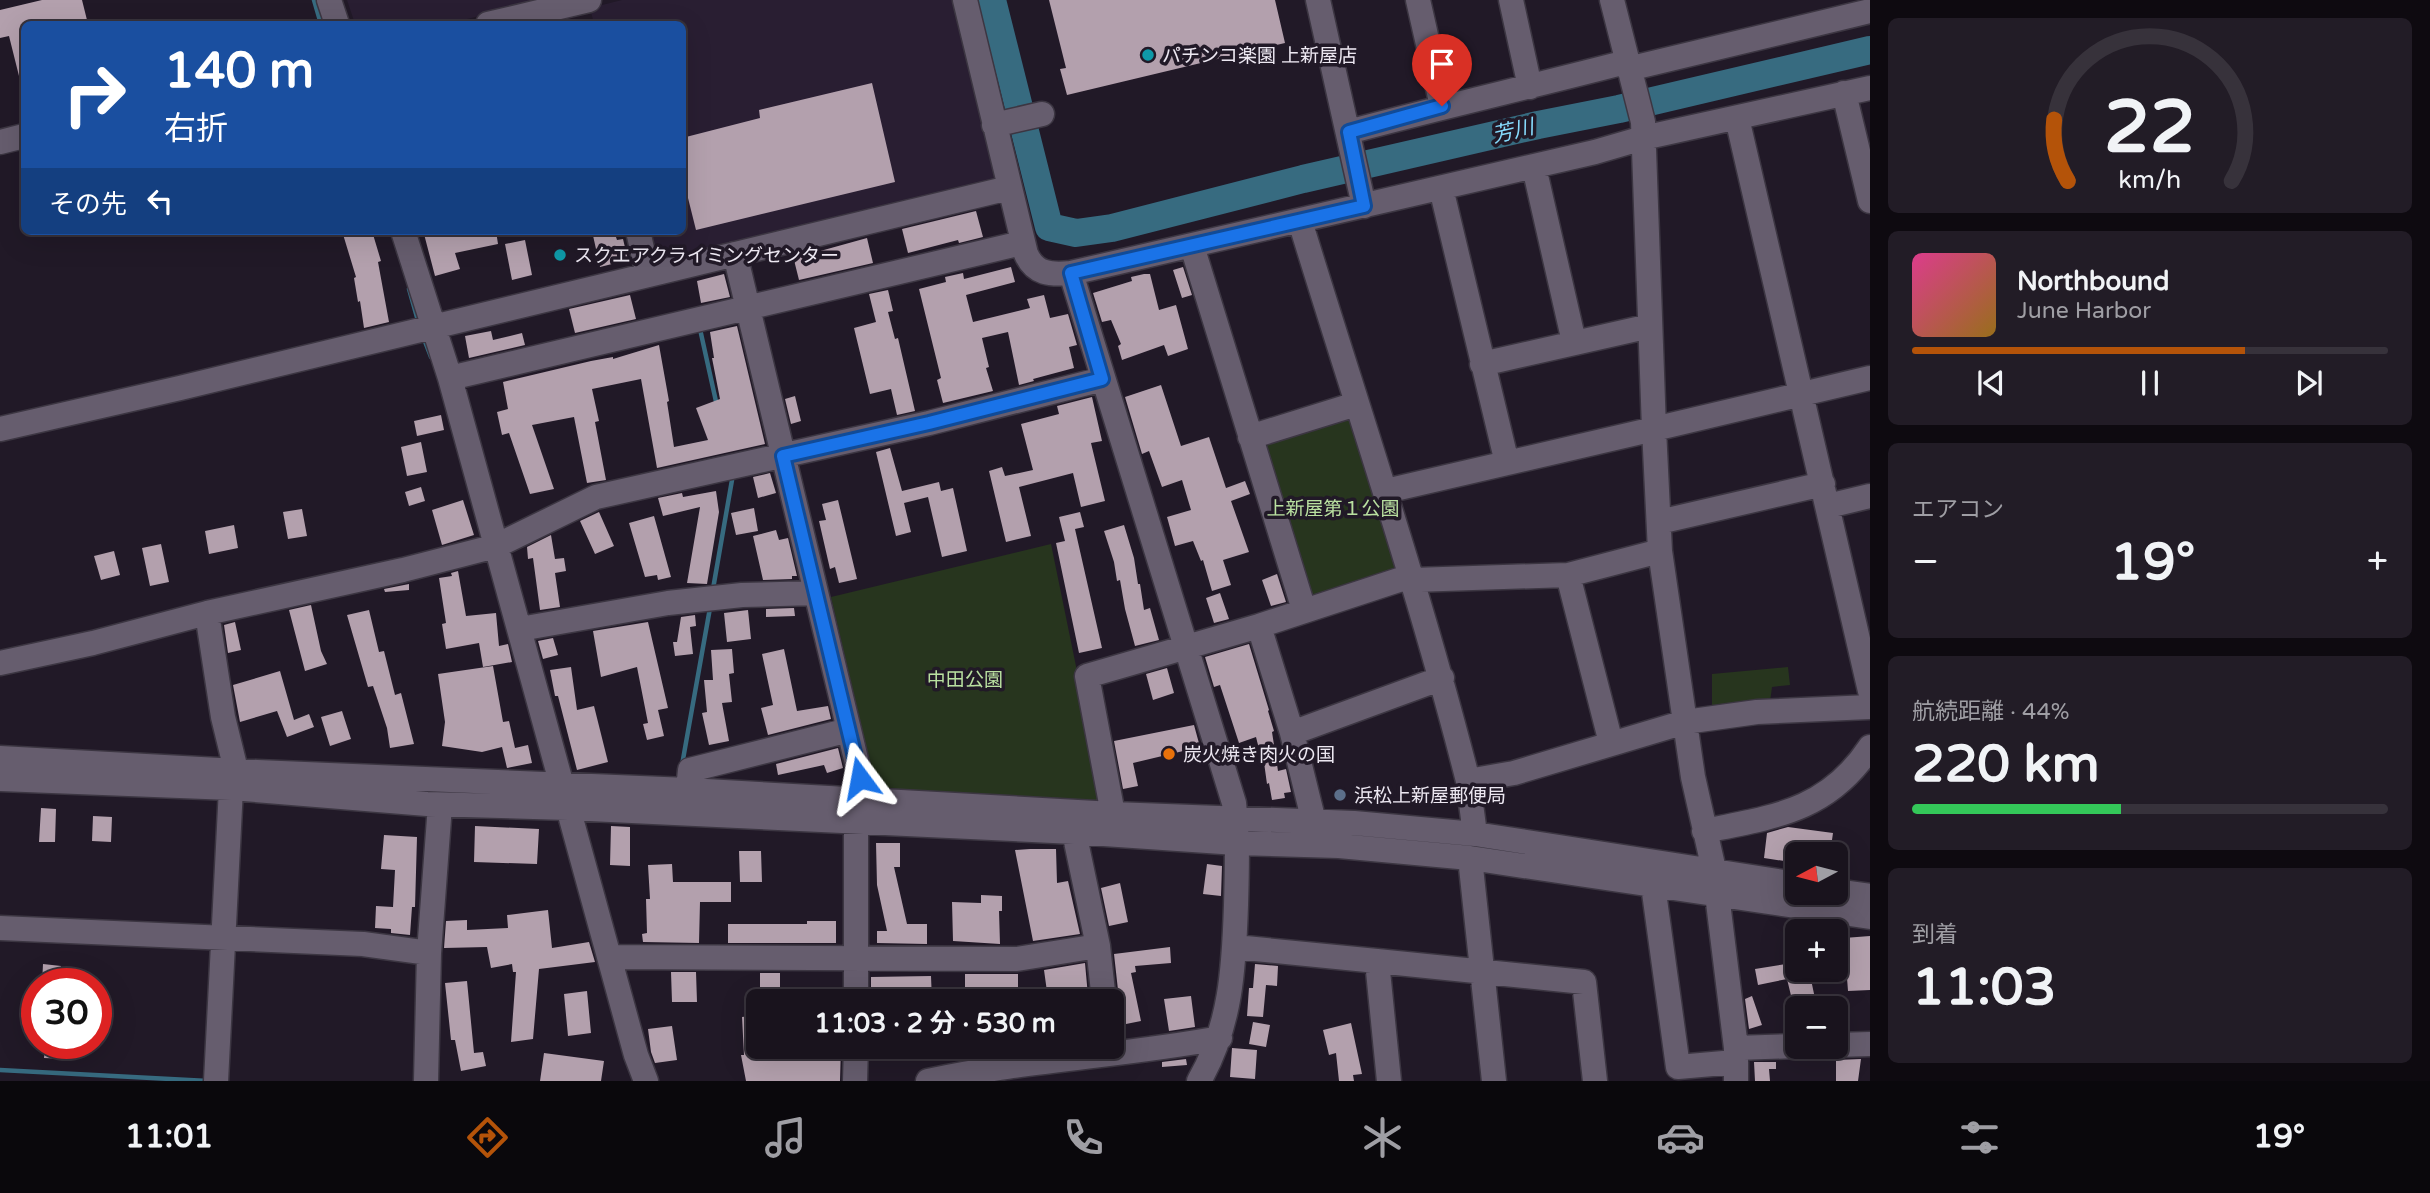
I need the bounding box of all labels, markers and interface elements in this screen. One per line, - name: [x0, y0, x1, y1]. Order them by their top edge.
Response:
- pin: [1412, 34, 1472, 106]
- text: 140 m: [164, 42, 314, 101]
- place label: パチンコ楽園 上新屋店: [1162, 45, 1357, 67]
- icon: arrive: [1423, 45, 1461, 83]
- marker: パチンコ楽園 上新屋店: [1140, 47, 1156, 63]
- icon: right: [49, 49, 140, 140]
- text: 22: [2104, 85, 2196, 173]
- text: 右折: [164, 110, 228, 148]
- water label: 芳川: [1490, 114, 1538, 148]
- text: km/h: [2119, 165, 2181, 195]
- icon: left: [141, 182, 179, 220]
- text: その先: [49, 189, 127, 220]
- place label: スクエアクライミングセンター: [574, 245, 839, 267]
- marker: スクエアクライミングセンター: [552, 247, 568, 263]
- text: Northbound: [2017, 266, 2169, 297]
- text: June Harbor: [2017, 297, 2151, 325]
- icon: previous: [1972, 364, 2010, 402]
- icon: pause: [2131, 364, 2169, 402]
- icon: next: [2290, 364, 2328, 402]
- text: エアコン: [1912, 496, 2004, 524]
- park label: 上新屋第１公園: [1266, 498, 1400, 520]
- text: 19°: [2110, 531, 2195, 594]
- text: −: [1912, 539, 1939, 585]
- text: +: [2367, 539, 2388, 585]
- park label: 中田公園: [927, 669, 1003, 691]
- text: 航続距離 · 44%: [1912, 698, 2070, 726]
- text: 220 km: [1912, 733, 2100, 796]
- position arrow: [823, 741, 897, 815]
- place label: 炭火焼き肉火の国: [1183, 744, 1335, 766]
- marker: 炭火焼き肉火の国: [1161, 746, 1177, 762]
- place label: 浜松上新屋郵便局: [1354, 785, 1506, 807]
- marker: 浜松上新屋郵便局: [1332, 787, 1348, 803]
- north arrow: [1785, 842, 1848, 905]
- map controls: [1785, 842, 1848, 1059]
- button: +: [1785, 919, 1848, 982]
- text: 到着: [1912, 921, 1958, 949]
- text: 11:03: [1912, 956, 2056, 1019]
- speed limit sign: 30: [21, 968, 112, 1059]
- button: −: [1785, 996, 1848, 1059]
- text: 11:03 · 2 分 · 530 m: [814, 1008, 1056, 1039]
- icon: directions: [463, 1113, 512, 1162]
- icon: music: [761, 1113, 810, 1162]
- icon: phone: [1059, 1113, 1108, 1162]
- icon: climate: [1358, 1113, 1407, 1162]
- icon: car: [1656, 1113, 1705, 1162]
- icon: filters: [1955, 1113, 2004, 1162]
- text: 11:01: [125, 1118, 213, 1156]
- text: 19°: [2253, 1118, 2305, 1156]

